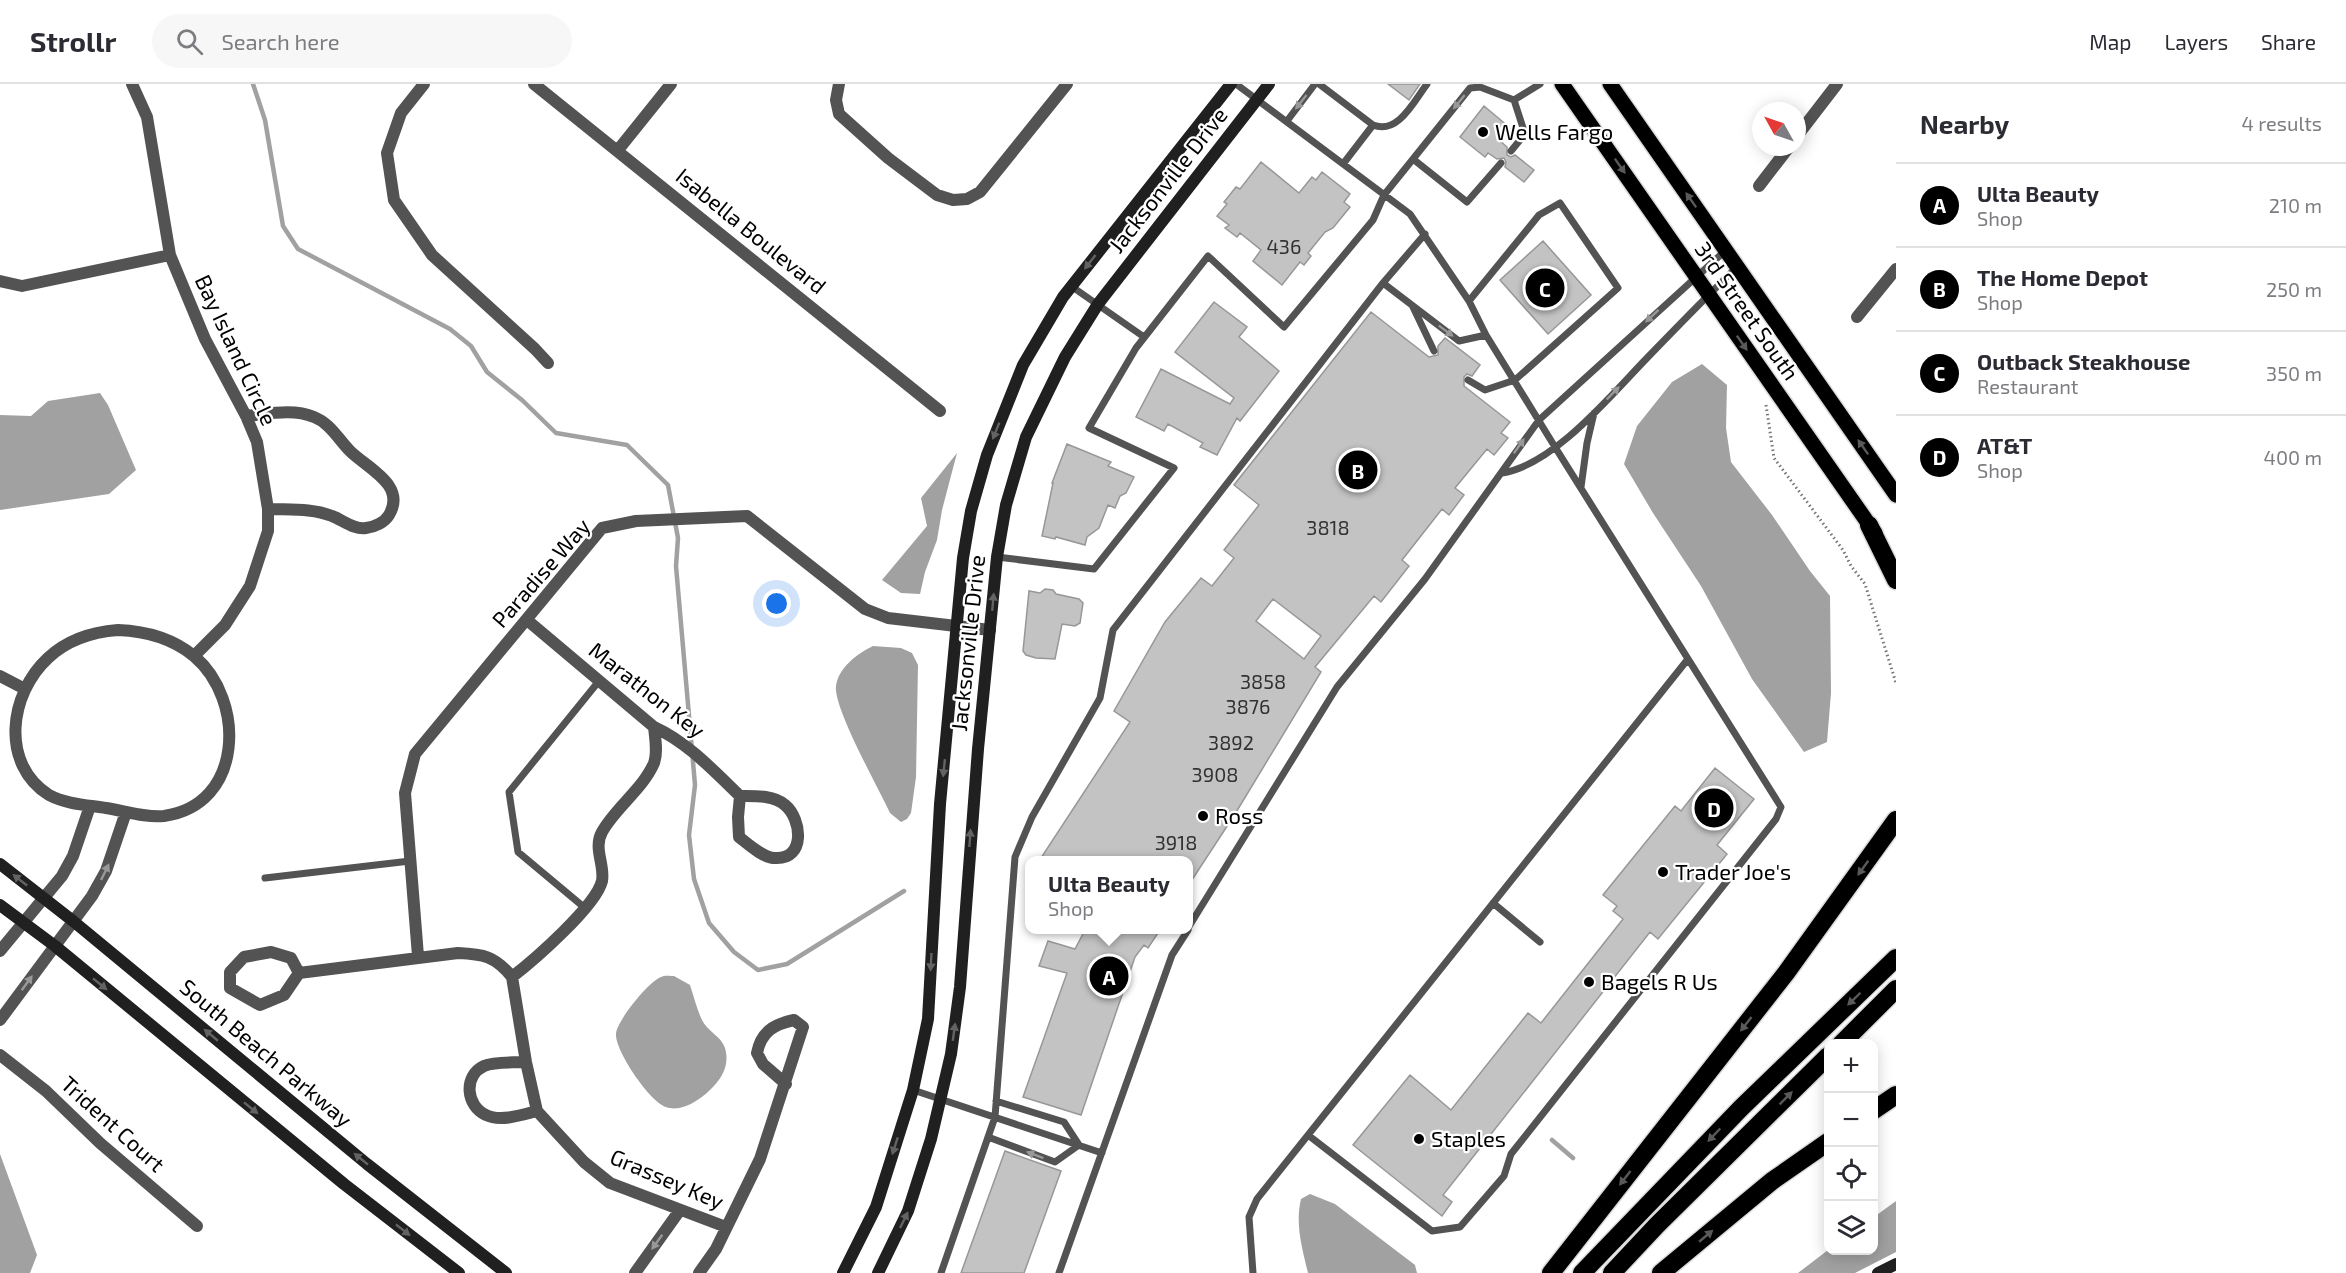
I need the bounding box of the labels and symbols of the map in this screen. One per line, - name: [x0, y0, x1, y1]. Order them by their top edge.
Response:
- one-way arrow: [1453, 94, 1466, 110]
- one-way arrow: [1295, 95, 1307, 110]
- street label: Jacksonville Drive: [1102, 102, 1232, 257]
- north arrow: [1752, 102, 1806, 156]
- place label: Wells Fargo: [1495, 118, 1613, 144]
- marker: Wells Fargo: [1476, 125, 1490, 139]
- one-way arrow: [1614, 158, 1626, 174]
- street label: Isabella Boulevard: [671, 162, 832, 299]
- one-way arrow: [1686, 193, 1698, 208]
- house number: 436: [1267, 234, 1301, 258]
- street label: 3rd Street South: [1690, 236, 1805, 385]
- one-way arrow: [1084, 254, 1097, 270]
- pin: C: [1526, 266, 1564, 310]
- street label: Bay Island Circle: [191, 270, 283, 429]
- one-way arrow: [1646, 308, 1660, 322]
- one-way arrow: [1438, 325, 1454, 337]
- one-way arrow: [1736, 335, 1747, 351]
- one-way arrow: [1606, 386, 1620, 400]
- one-way arrow: [991, 423, 1001, 441]
- one-way arrow: [1513, 439, 1525, 455]
- one-way arrow: [1857, 439, 1869, 455]
- pin: B: [1338, 448, 1378, 492]
- street label: Paradise Way: [486, 512, 595, 632]
- house number: 3818: [1306, 515, 1350, 539]
- street label: Jacksonville Drive: [945, 553, 989, 732]
- your location: [762, 589, 791, 618]
- one-way arrow: [988, 593, 998, 612]
- street label: Marathon Key: [585, 636, 711, 743]
- house number: 3858: [1240, 669, 1286, 693]
- house number: 3876: [1226, 694, 1270, 718]
- house number: 3892: [1208, 730, 1254, 754]
- one-way arrow: [939, 758, 949, 777]
- house number: 3908: [1192, 762, 1238, 786]
- pin: D: [1694, 786, 1734, 830]
- place label: Ross: [1215, 802, 1263, 828]
- marker: Ross: [1196, 809, 1210, 823]
- one-way arrow: [966, 829, 975, 848]
- house number: 3918: [1155, 830, 1197, 854]
- place label: Trader Joe's: [1675, 858, 1791, 884]
- one-way arrow: [1857, 860, 1869, 876]
- one-way arrow: [99, 863, 109, 881]
- marker: Trader Joe's: [1656, 865, 1670, 879]
- one-way arrow: [12, 873, 28, 886]
- one-way arrow: [927, 953, 936, 972]
- pin: A: [1090, 954, 1128, 998]
- place label: Bagels R Us: [1601, 968, 1718, 994]
- street label: South Beach Parkway: [175, 973, 358, 1132]
- marker: Bagels R Us: [1582, 975, 1596, 989]
- one-way arrow: [21, 976, 33, 991]
- one-way arrow: [92, 977, 108, 990]
- one-way arrow: [1846, 992, 1861, 1006]
- one-way arrow: [1740, 1017, 1752, 1032]
- one-way arrow: [949, 1023, 958, 1042]
- one-way arrow: [203, 1028, 219, 1041]
- street label: Trident Court: [57, 1070, 171, 1177]
- one-way arrow: [1779, 1091, 1794, 1105]
- one-way arrow: [243, 1101, 258, 1113]
- place label: Staples: [1431, 1125, 1506, 1151]
- one-way arrow: [1708, 1127, 1722, 1141]
- marker: Staples: [1412, 1132, 1426, 1146]
- one-way arrow: [890, 1137, 900, 1155]
- street label: Grassey Key: [607, 1142, 728, 1214]
- one-way arrow: [1026, 1149, 1044, 1159]
- one-way arrow: [354, 1153, 369, 1166]
- one-way arrow: [1620, 1170, 1632, 1185]
- one-way arrow: [899, 1212, 908, 1229]
- one-way arrow: [395, 1223, 410, 1235]
- one-way arrow: [1698, 1229, 1714, 1242]
- one-way arrow: [651, 1233, 663, 1249]

